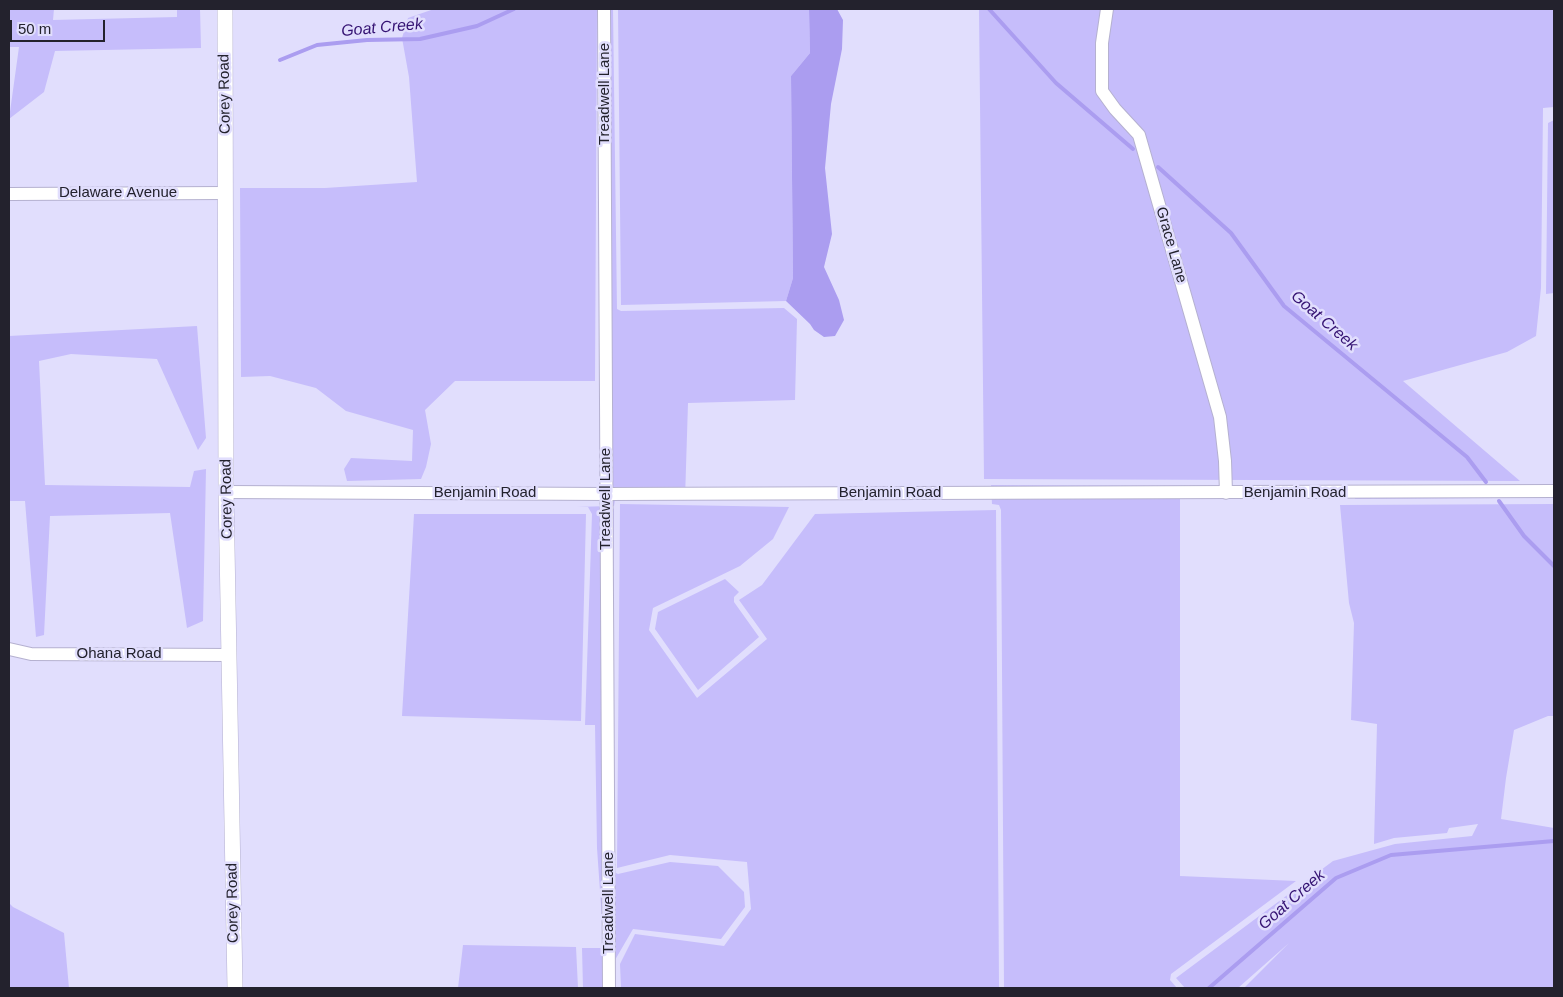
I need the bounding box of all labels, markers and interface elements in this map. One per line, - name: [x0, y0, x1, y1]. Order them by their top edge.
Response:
- scale bar: [12, 10, 108, 42]
- water label: Goat Creek: [340, 15, 424, 41]
- text: 50 m: [18, 20, 51, 37]
- street label: Treadwell Lane: [596, 43, 614, 145]
- street label: Corey Road: [215, 54, 235, 134]
- street label: Delaware Avenue: [59, 184, 177, 202]
- street label: Grace Lane: [1152, 205, 1190, 285]
- water label: Goat Creek: [1287, 287, 1361, 355]
- street label: Treadwell Lane: [597, 448, 615, 550]
- street label: Corey Road: [217, 459, 237, 539]
- street label: Benjamin Road: [434, 484, 536, 502]
- street label: Benjamin Road: [839, 484, 941, 502]
- street label: Benjamin Road: [1244, 484, 1346, 502]
- street label: Ohana Road: [76, 645, 162, 663]
- street label: Treadwell Lane: [600, 852, 618, 954]
- street label: Corey Road: [223, 863, 243, 943]
- water label: Goat Creek: [1255, 866, 1329, 934]

